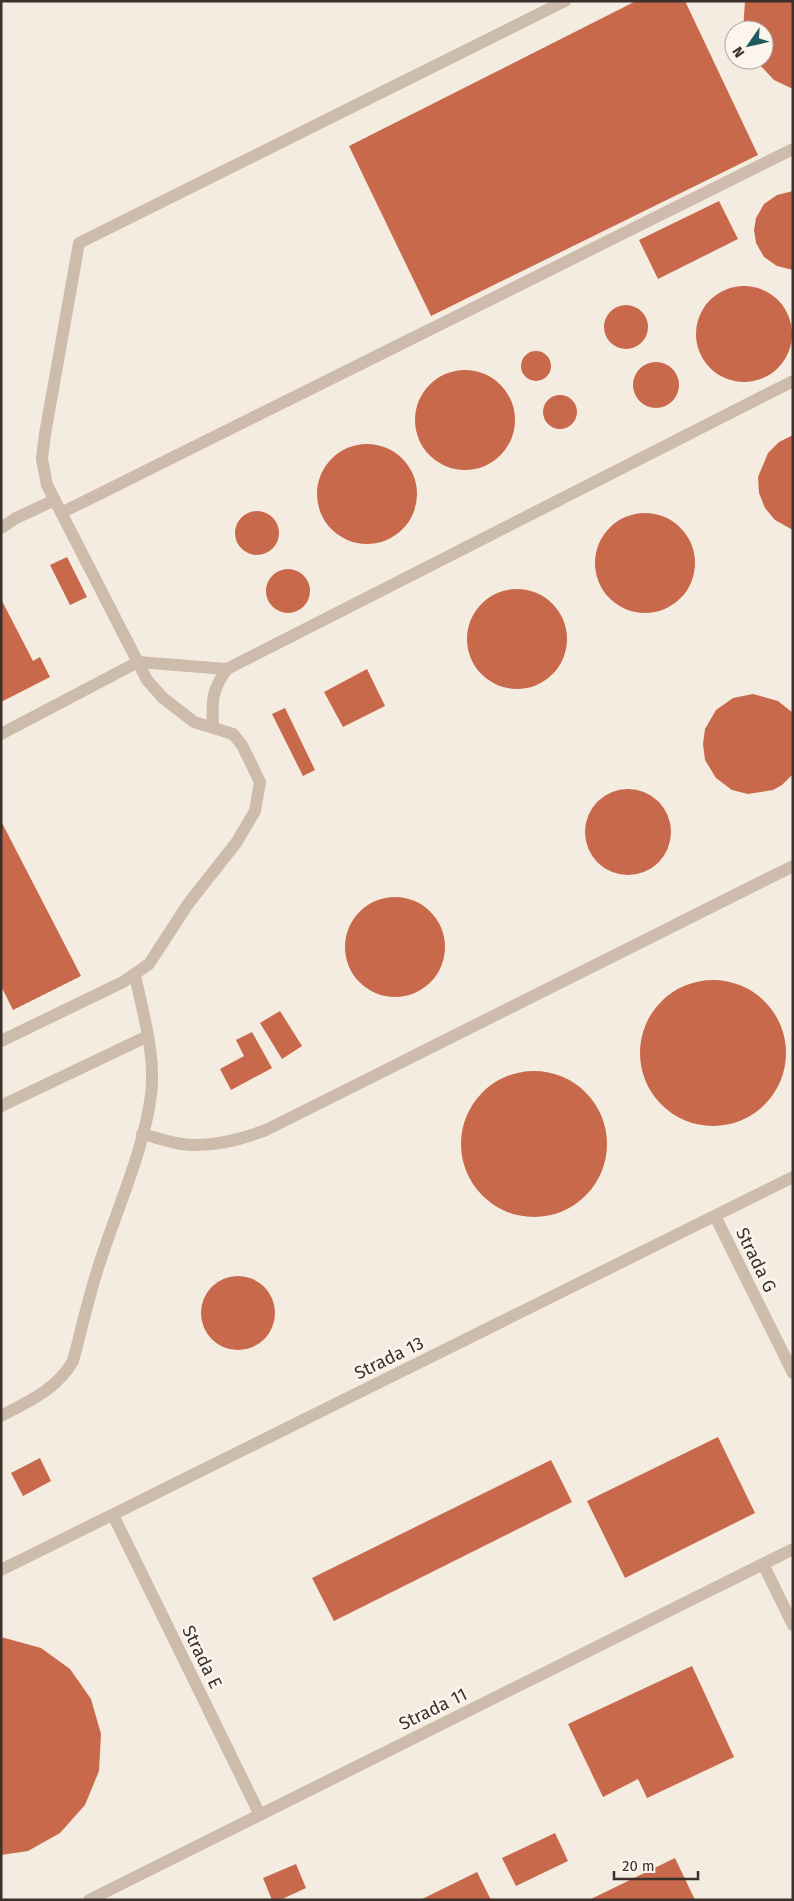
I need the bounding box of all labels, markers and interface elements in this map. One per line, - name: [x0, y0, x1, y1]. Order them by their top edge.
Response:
- north arrow: [724, 20, 774, 70]
- text: N: [729, 43, 748, 61]
- street label: Strada G: [731, 1224, 781, 1296]
- street label: Strada 13: [351, 1332, 427, 1384]
- street label: Strada E: [177, 1622, 227, 1692]
- street label: Strada 11: [395, 1683, 471, 1735]
- scale bar: [614, 1848, 698, 1880]
- text: 20 m: [622, 1857, 655, 1875]

